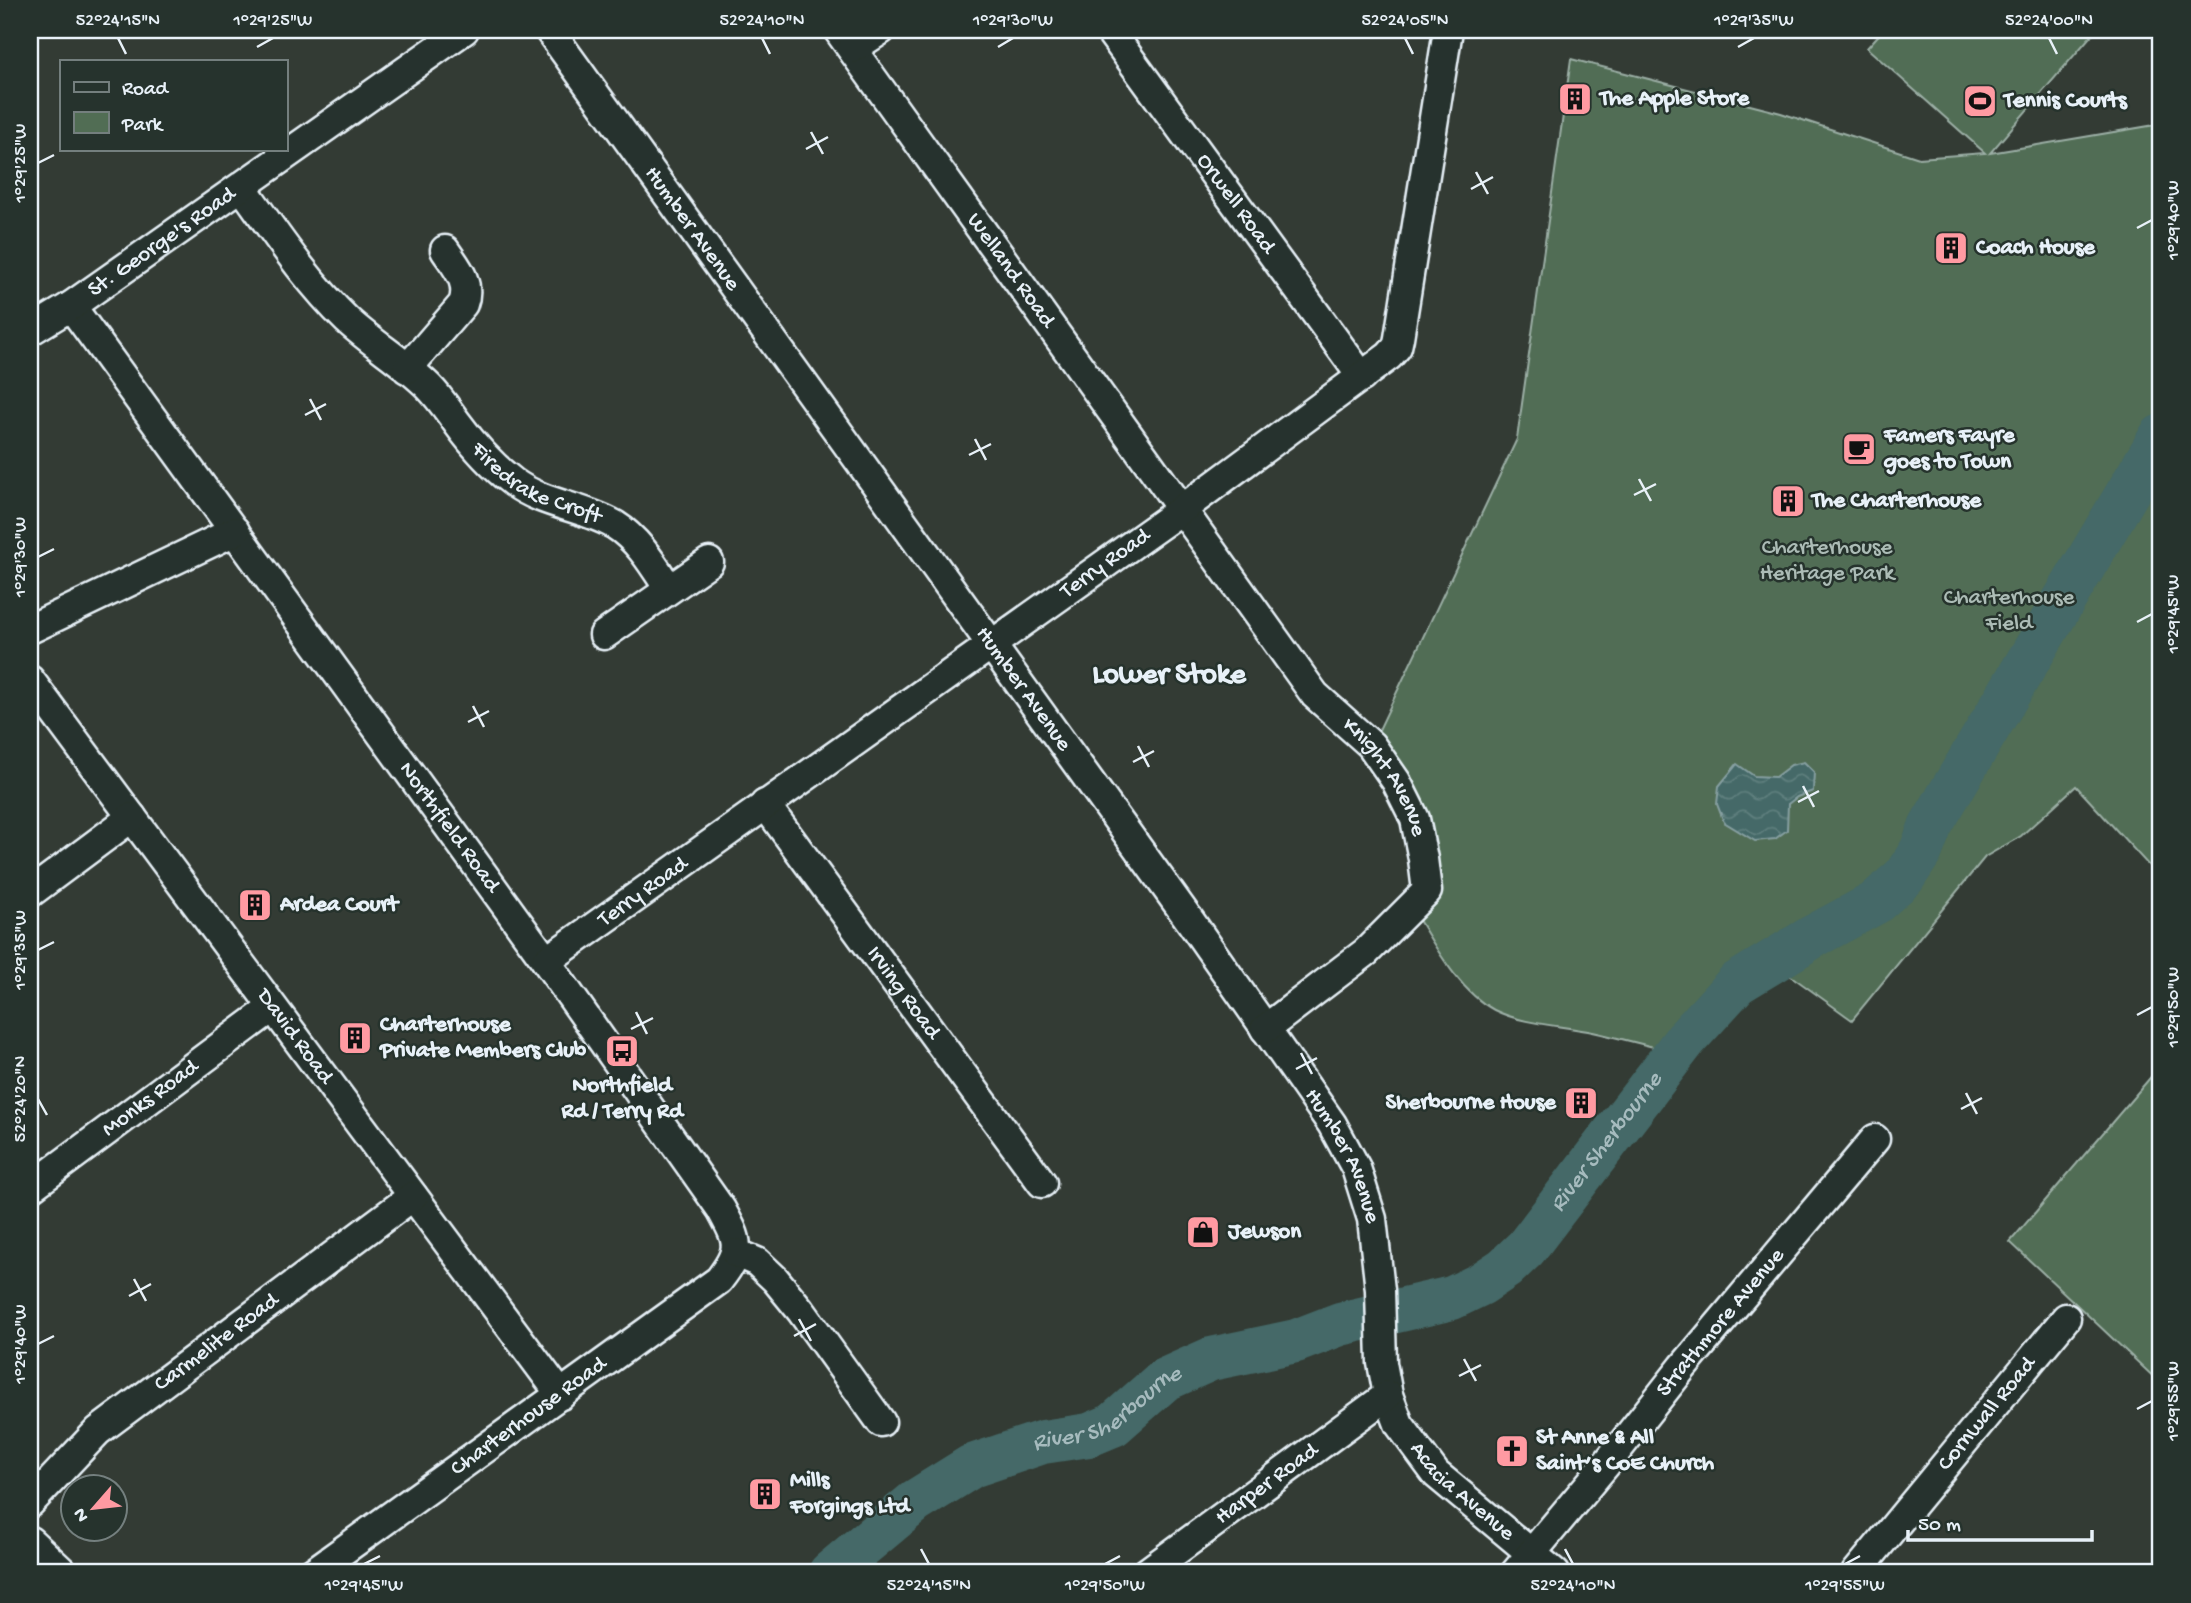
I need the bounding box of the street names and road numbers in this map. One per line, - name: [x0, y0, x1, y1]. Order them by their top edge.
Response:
- street label: Orwell Road: [1190, 148, 1282, 260]
- street label: Humber Avenue: [638, 161, 747, 297]
- street label: St. George's Road: [83, 180, 242, 303]
- street label: Welland Road: [960, 208, 1062, 334]
- street label: Firedrake Croft: [464, 436, 607, 531]
- street label: Terry Road: [1053, 522, 1157, 606]
- street label: Humber Avenue: [969, 621, 1078, 758]
- street label: Knight Avenue: [1336, 712, 1432, 840]
- street label: Northfield Road: [393, 757, 506, 899]
- street label: Terry Road: [591, 850, 695, 934]
- street label: Irving Road: [860, 941, 947, 1046]
- street label: David Road: [249, 982, 340, 1091]
- street label: Monks Road: [97, 1053, 205, 1143]
- street label: Humber Avenue: [1298, 1084, 1386, 1228]
- street label: Strathmore Avenue: [1651, 1242, 1791, 1403]
- street label: Carmelite Road: [149, 1286, 285, 1398]
- street label: Charterhouse Road: [446, 1350, 613, 1483]
- street label: Cornwall Road: [1932, 1350, 2043, 1477]
- street label: Harper Road: [1210, 1436, 1325, 1531]
- street label: Acacia Avenue: [1403, 1437, 1521, 1548]

